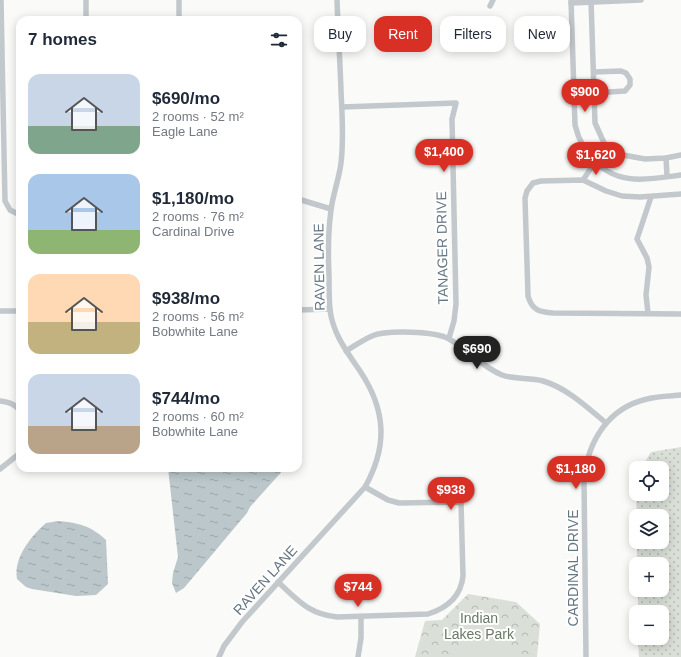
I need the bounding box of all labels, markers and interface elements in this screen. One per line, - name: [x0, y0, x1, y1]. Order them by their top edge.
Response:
- chip: Buy: [314, 16, 366, 52]
- chip: Rent: [374, 16, 432, 52]
- chip: Filters: [440, 16, 506, 52]
- chip: New: [514, 16, 570, 52]
- icon: filters: [268, 29, 290, 51]
- text: 7 homes: [28, 30, 97, 49]
- pin: $900: [561, 79, 609, 113]
- text: $900: [571, 84, 599, 99]
- text: $690/mo: [152, 89, 220, 108]
- icon: home: [60, 90, 108, 138]
- text: 2 rooms · 52 m²: [152, 109, 244, 124]
- text: Eagle Lane: [152, 124, 218, 139]
- pin: $1,400: [411, 139, 477, 173]
- pin: $1,620: [563, 142, 629, 176]
- text: $1,400: [424, 144, 464, 159]
- text: $1,620: [576, 147, 616, 162]
- text: $1,180/mo: [152, 189, 234, 208]
- icon: home: [60, 190, 108, 238]
- street label: TANAGER DRIVE: [433, 191, 451, 305]
- text: 2 rooms · 76 m²: [152, 209, 244, 224]
- street label: RAVEN LANE: [310, 223, 328, 311]
- text: Cardinal Drive: [152, 224, 234, 239]
- text: $938/mo: [152, 289, 220, 308]
- icon: home: [60, 290, 108, 338]
- text: 2 rooms · 56 m²: [152, 309, 244, 324]
- text: Bobwhite Lane: [152, 324, 238, 339]
- pin: $690: [453, 336, 501, 370]
- text: $690: [463, 341, 491, 356]
- text: $744/mo: [152, 389, 220, 408]
- icon: home: [60, 390, 108, 438]
- text: 2 rooms · 60 m²: [152, 409, 244, 424]
- text: Bobwhite Lane: [152, 424, 238, 439]
- pin: $1,180: [543, 456, 609, 490]
- text: $1,180: [556, 461, 596, 476]
- map controls: [629, 461, 669, 645]
- button: locate: [629, 461, 669, 501]
- pin: $938: [427, 477, 475, 511]
- text: $938: [437, 482, 465, 497]
- button: layers: [629, 509, 669, 549]
- street label: CARDINAL DRIVE: [565, 510, 581, 626]
- street label: RAVEN LANE: [230, 542, 300, 618]
- button: +: [629, 557, 669, 597]
- pin: $744: [334, 574, 382, 608]
- text: $744: [344, 579, 372, 594]
- button: −: [629, 605, 669, 645]
- park label: Indian Lakes Park: [444, 610, 515, 642]

